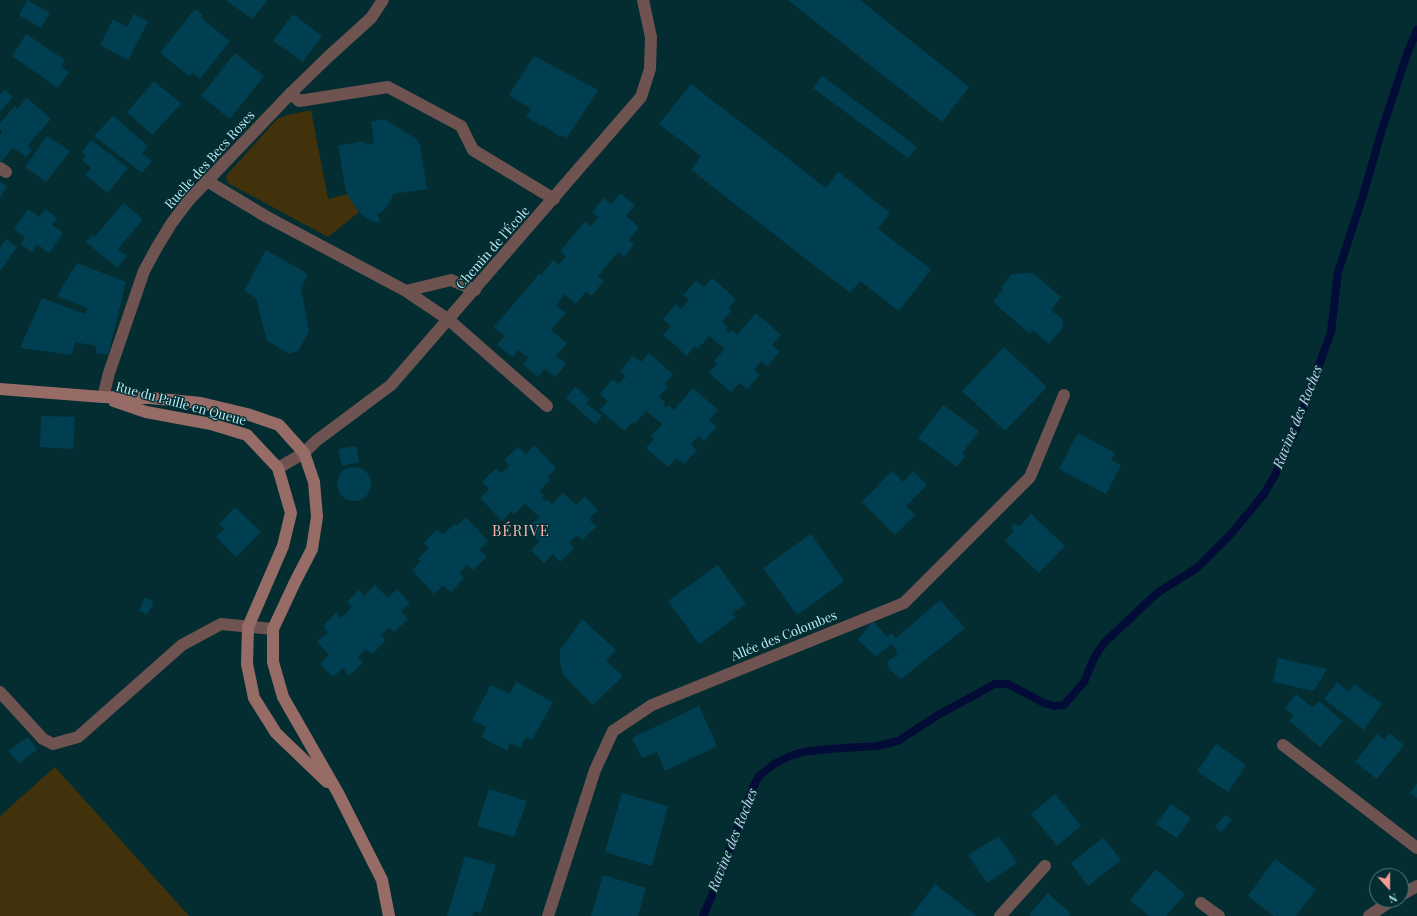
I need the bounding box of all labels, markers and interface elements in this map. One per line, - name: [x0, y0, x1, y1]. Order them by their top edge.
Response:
- street label: Ruelle des Becs Roses: [162, 108, 258, 212]
- street label: Chemin de l'École: [453, 203, 533, 293]
- water label: Ravine des Roches: [1270, 363, 1326, 471]
- street label: Rue du Paille en Queue: [114, 379, 248, 429]
- district label: BÉRIVE: [492, 522, 550, 540]
- street label: Allée des Colombes: [729, 608, 839, 664]
- water label: Ravine des Roches: [705, 786, 761, 894]
- north arrow: [1369, 868, 1409, 908]
- text: N: [1387, 890, 1400, 907]

